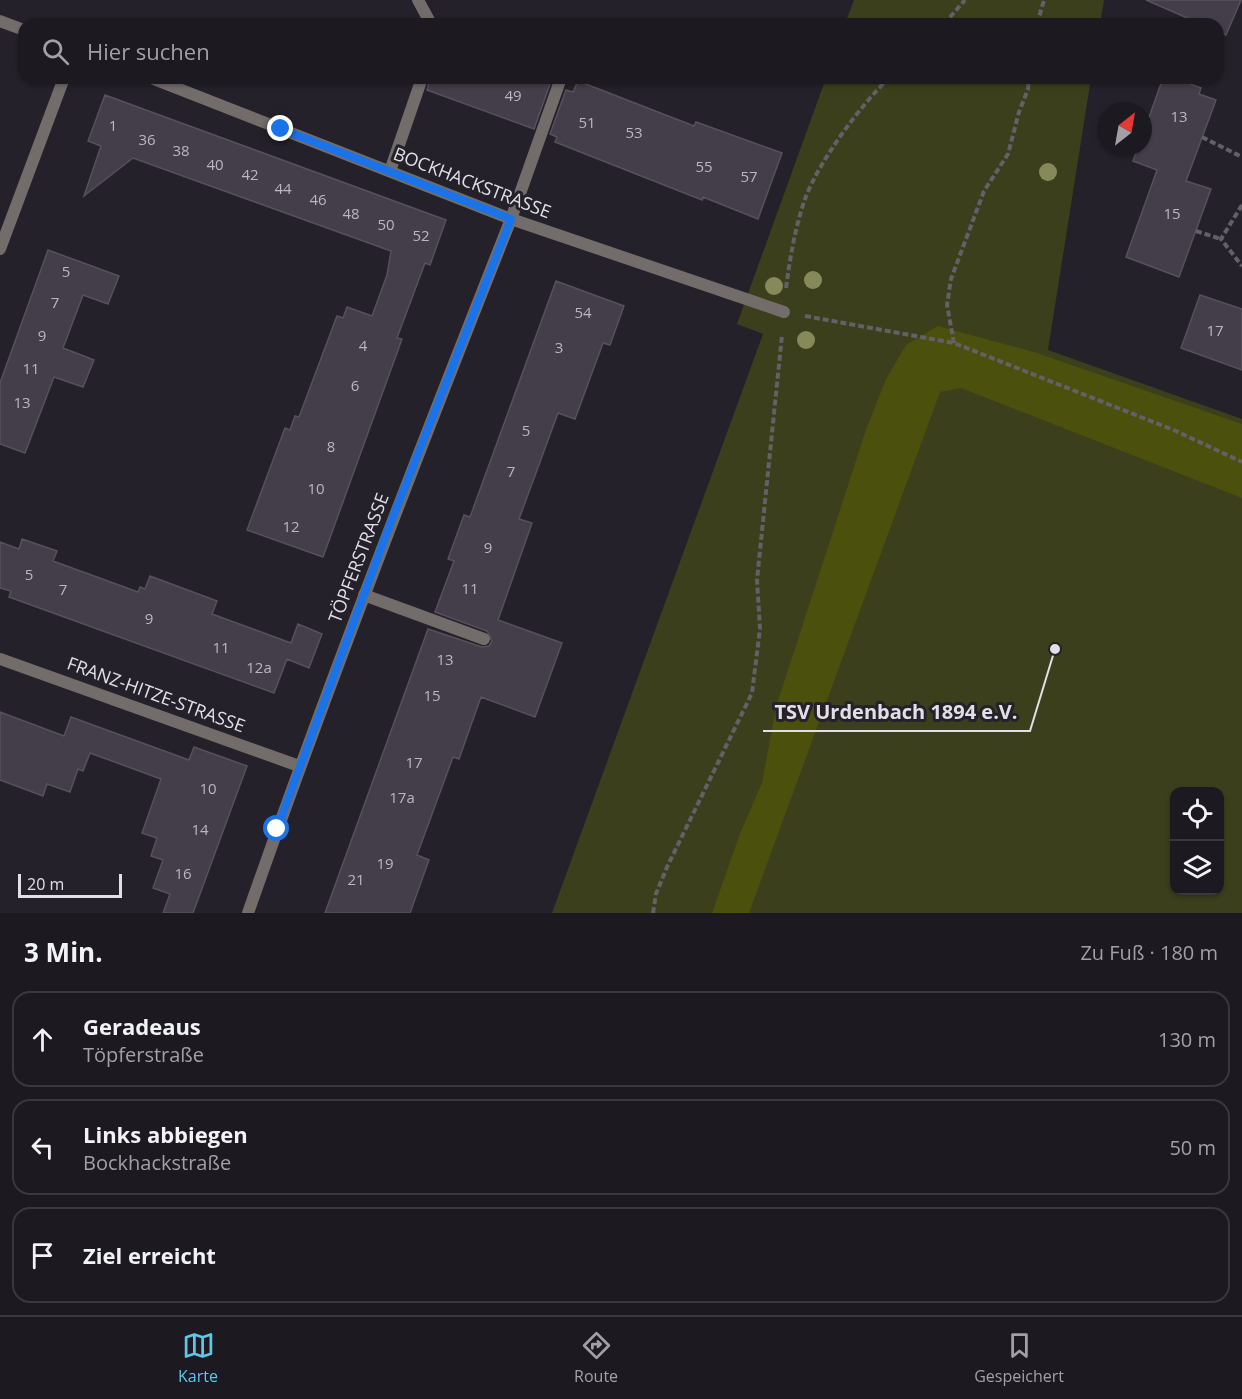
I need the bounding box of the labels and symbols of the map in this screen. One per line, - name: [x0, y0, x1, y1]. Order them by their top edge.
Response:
- house number: 49: [504, 85, 522, 105]
- north arrow: [1098, 102, 1152, 156]
- house number: 13: [1170, 106, 1188, 126]
- house number: 51: [578, 112, 596, 132]
- house number: 1: [109, 115, 117, 135]
- route end: [267, 115, 293, 141]
- house number: 53: [625, 122, 643, 142]
- house number: 36: [138, 129, 156, 149]
- house number: 38: [172, 140, 190, 160]
- street label: BOCKHACKSTRASSE: [390, 141, 555, 223]
- house number: 40: [206, 154, 224, 174]
- house number: 55: [695, 156, 713, 176]
- house number: 42: [241, 164, 259, 184]
- house number: 57: [740, 166, 758, 186]
- house number: 44: [274, 178, 292, 198]
- house number: 46: [309, 189, 327, 209]
- house number: 48: [342, 203, 360, 223]
- house number: 15: [1163, 203, 1181, 223]
- house number: 50: [377, 214, 395, 234]
- house number: 52: [412, 225, 430, 245]
- house number: 5: [62, 261, 70, 281]
- house number: 7: [51, 292, 59, 312]
- house number: 54: [574, 302, 592, 322]
- house number: 17: [1206, 320, 1224, 340]
- house number: 9: [38, 325, 46, 345]
- house number: 4: [359, 335, 368, 355]
- house number: 3: [555, 337, 563, 357]
- house number: 11: [22, 358, 40, 378]
- house number: 6: [351, 375, 359, 395]
- house number: 13: [13, 392, 31, 412]
- house number: 5: [522, 420, 530, 440]
- house number: 8: [327, 436, 335, 456]
- house number: 7: [507, 461, 515, 481]
- house number: 10: [307, 478, 325, 498]
- street label: TÖPFERSTRASSE: [322, 489, 394, 626]
- house number: 12: [282, 516, 300, 536]
- house number: 9: [484, 537, 492, 557]
- house number: 5: [25, 564, 33, 584]
- house number: 11: [461, 578, 479, 598]
- house number: 7: [59, 579, 67, 599]
- house number: 9: [145, 608, 153, 628]
- house number: 11: [212, 637, 230, 657]
- house number: 13: [436, 649, 454, 669]
- street label: FRANZ-HITZE-STRASSE: [64, 651, 249, 737]
- house number: 12a: [246, 657, 272, 677]
- house number: 15: [423, 685, 441, 705]
- callout: TSV Urdenbach 1894 e.V.: [763, 693, 1030, 731]
- text: TSV Urdenbach 1894 e.V.: [774, 698, 1018, 725]
- house number: 17: [405, 752, 423, 772]
- house number: 10: [199, 778, 217, 798]
- house number: 17a: [389, 787, 415, 807]
- route start: [263, 815, 289, 841]
- house number: 14: [191, 819, 209, 839]
- house number: 19: [376, 853, 394, 873]
- house number: 16: [174, 863, 192, 883]
- house number: 21: [347, 869, 365, 889]
- scale bar: [18, 871, 122, 898]

